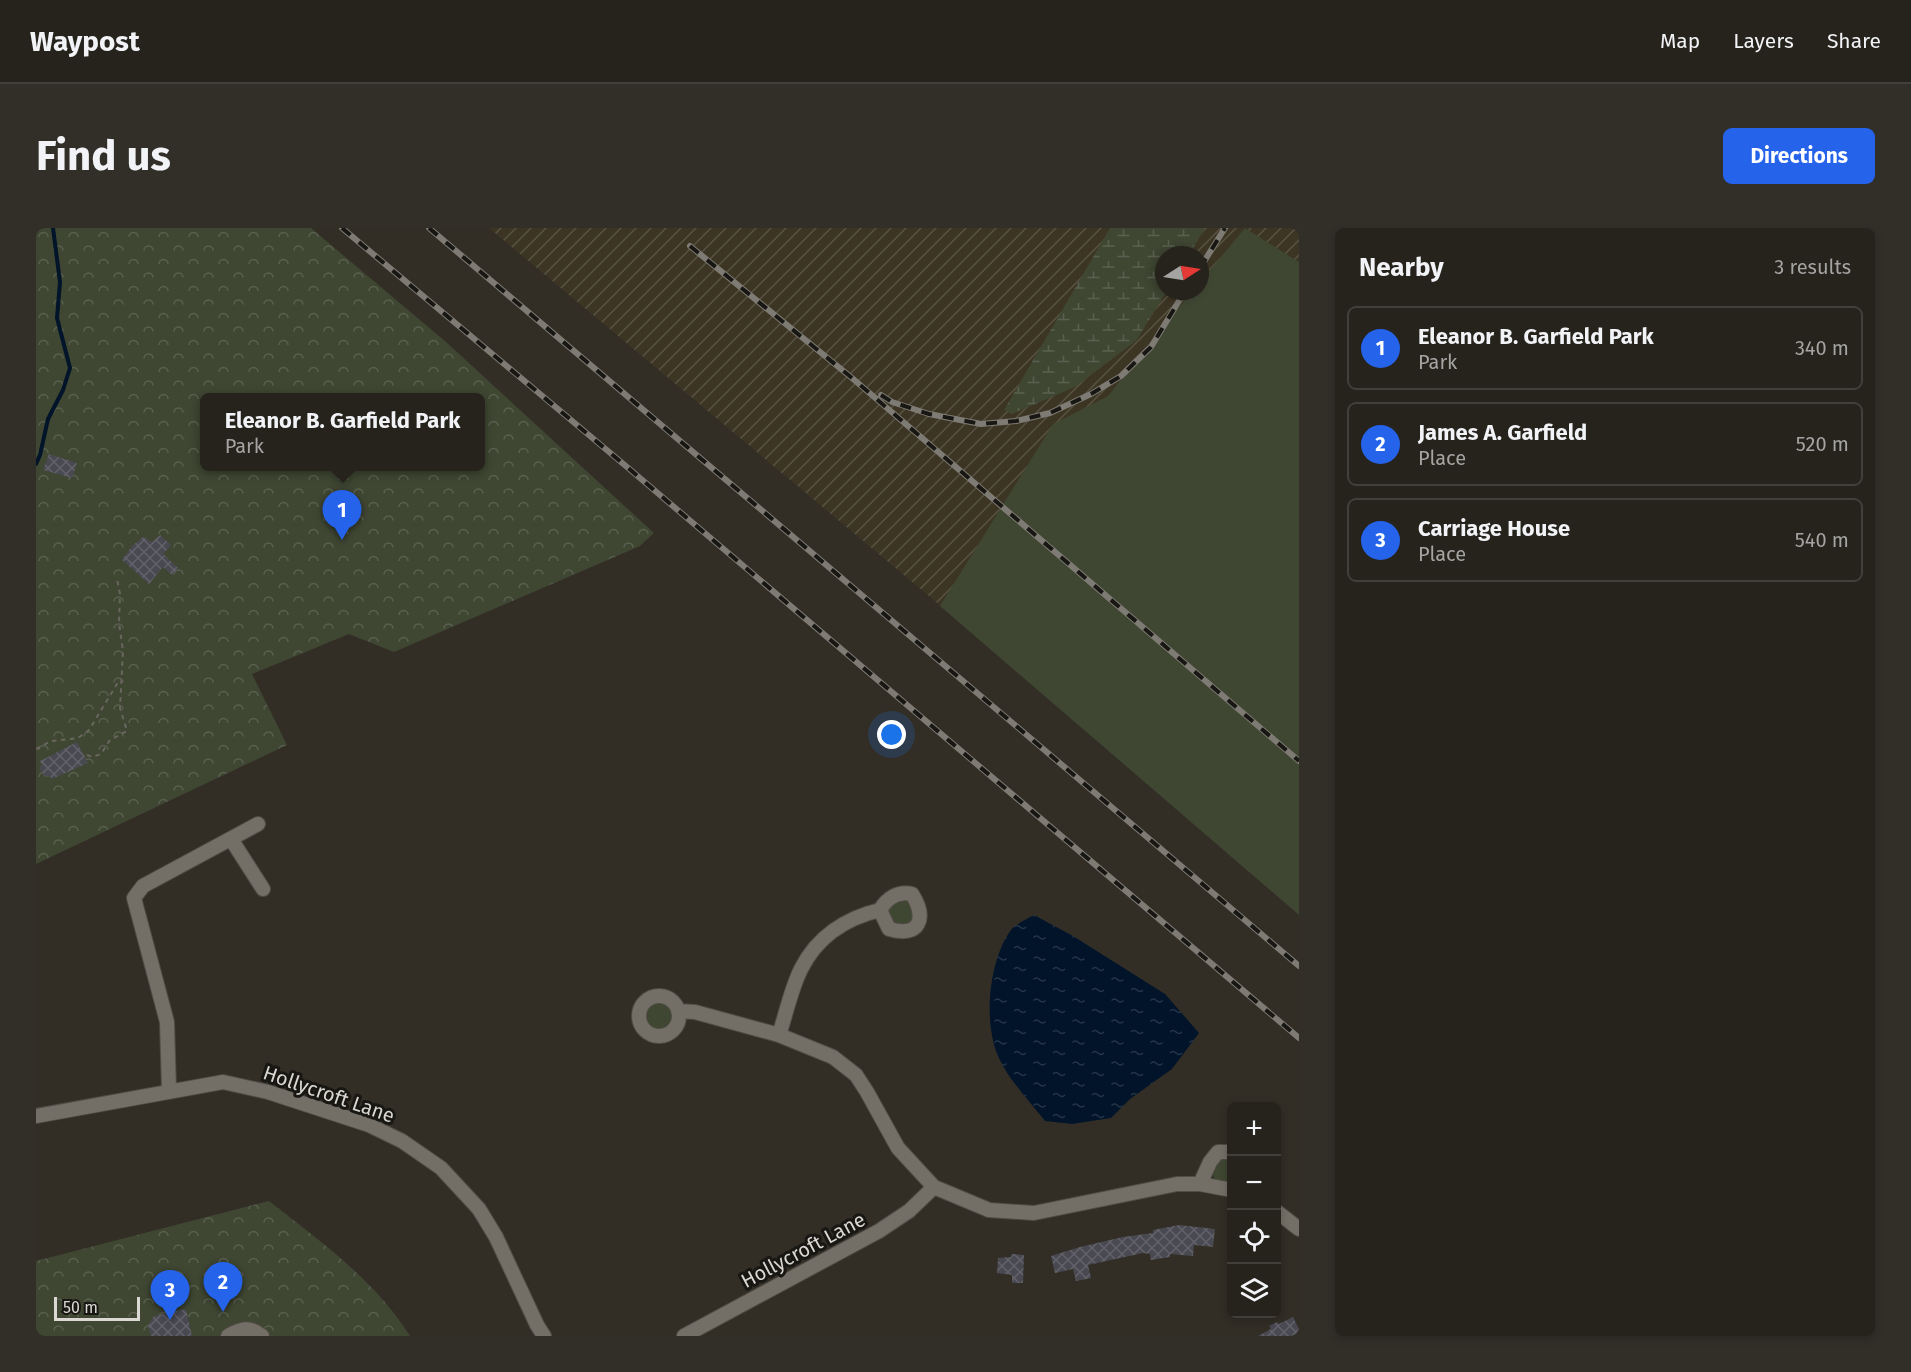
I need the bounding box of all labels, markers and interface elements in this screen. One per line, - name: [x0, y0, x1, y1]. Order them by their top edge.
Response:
- text: Waypost: [30, 25, 140, 58]
- text: Map: [1660, 28, 1700, 54]
- text: Layers: [1733, 28, 1794, 54]
- text: Share: [1827, 28, 1881, 54]
- button: Directions: [1723, 128, 1875, 184]
- text: Find us: [36, 131, 171, 181]
- north arrow: [1155, 246, 1209, 300]
- text: Nearby: [1359, 252, 1444, 283]
- text: 3 results: [1774, 255, 1851, 279]
- text: Eleanor B. Garfield Park: [1418, 323, 1654, 350]
- text: 1: [1376, 336, 1385, 360]
- text: 340 m: [1795, 336, 1849, 360]
- text: Park: [1418, 350, 1457, 374]
- popup: [200, 393, 485, 471]
- text: Eleanor B. Garfield Park: [225, 407, 460, 434]
- text: James A. Garfield: [1418, 419, 1587, 446]
- text: 2: [1375, 432, 1386, 456]
- text: 520 m: [1796, 432, 1849, 456]
- text: Park: [225, 434, 264, 458]
- text: Place: [1418, 446, 1466, 470]
- pin: 1: [322, 490, 362, 540]
- text: Carriage House: [1418, 515, 1570, 542]
- text: 3: [1375, 528, 1386, 552]
- text: 540 m: [1795, 528, 1849, 552]
- text: Place: [1418, 542, 1466, 566]
- your location: [877, 720, 906, 749]
- street label: Hollycroft Lane: [260, 1060, 398, 1128]
- map controls: [1227, 1102, 1281, 1318]
- button: +: [1227, 1102, 1281, 1156]
- button: −: [1227, 1156, 1281, 1210]
- street label: Hollycroft Lane: [737, 1207, 869, 1293]
- button: locate: [1227, 1210, 1281, 1264]
- pin: 2: [204, 1262, 243, 1312]
- button: layers: [1227, 1264, 1281, 1318]
- pin: 3: [150, 1270, 190, 1320]
- scale bar: [54, 1294, 140, 1322]
- text: 50 m: [63, 1298, 98, 1317]

